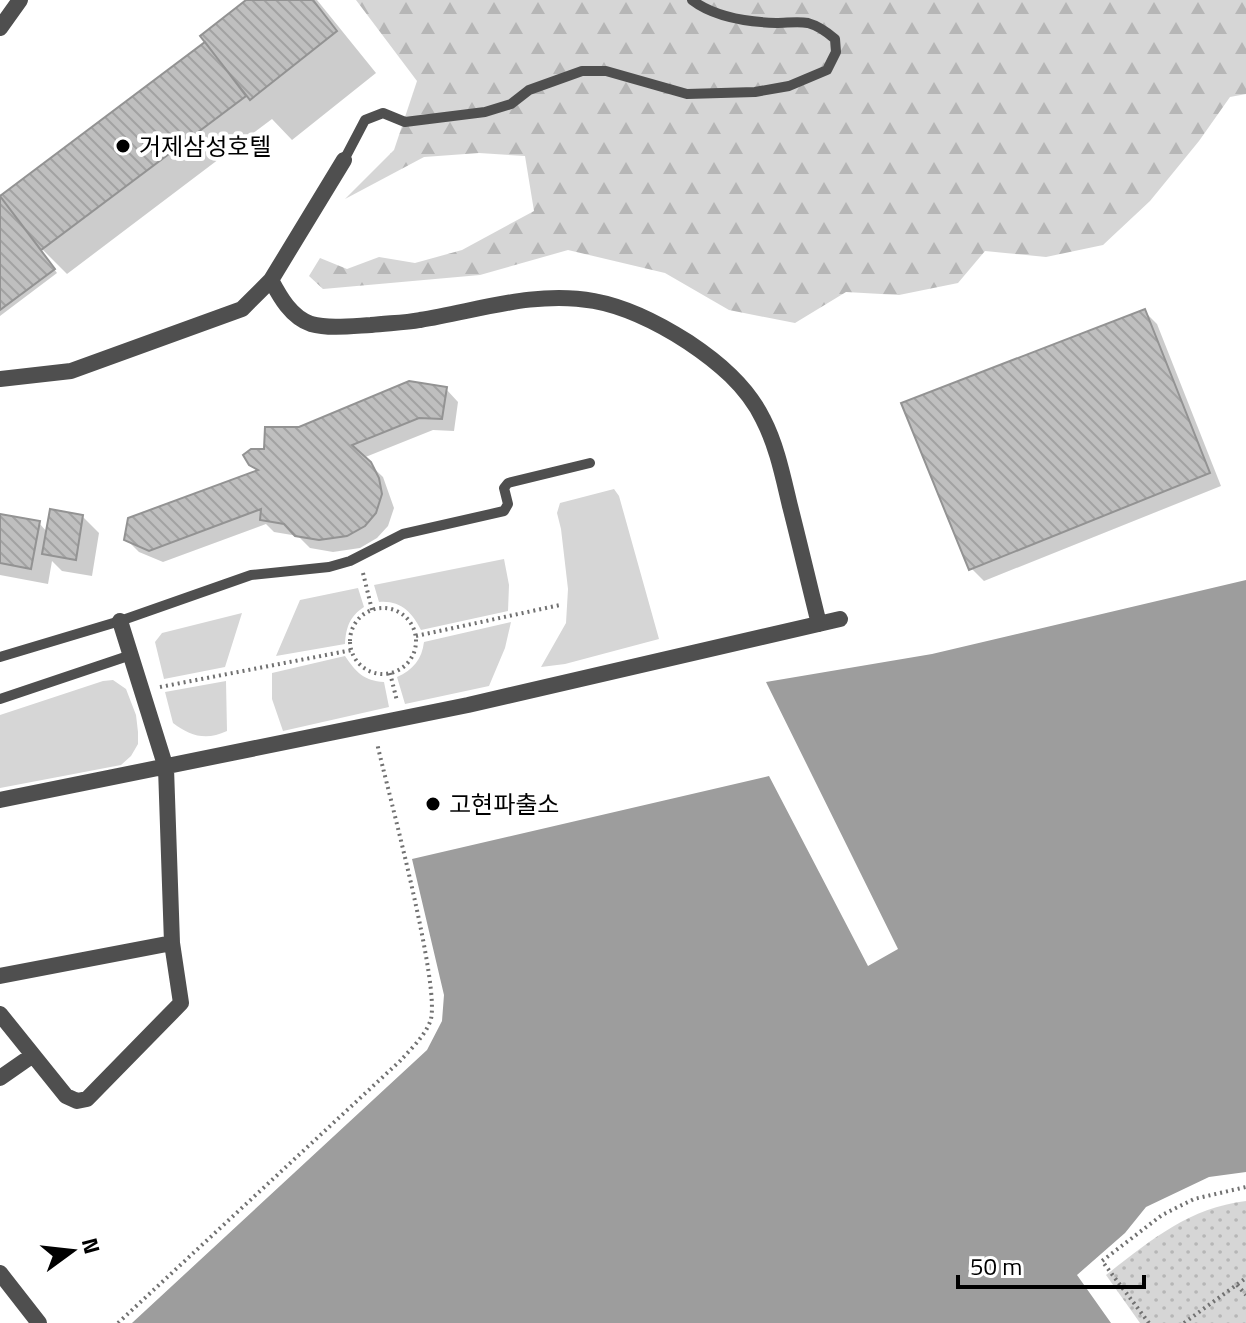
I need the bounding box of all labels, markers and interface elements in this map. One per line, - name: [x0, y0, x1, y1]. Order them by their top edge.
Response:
- place label: 거제삼성호텔: [139, 128, 271, 164]
- marker: 거제삼성호텔: [114, 137, 132, 155]
- place label: 고현파출소: [449, 786, 559, 822]
- marker: 고현파출소: [424, 795, 442, 813]
- north arrow: [32, 1211, 112, 1291]
- text: N: [73, 1234, 110, 1258]
- scale bar: [958, 1239, 1144, 1289]
- text: 50 m: [970, 1248, 1022, 1284]

